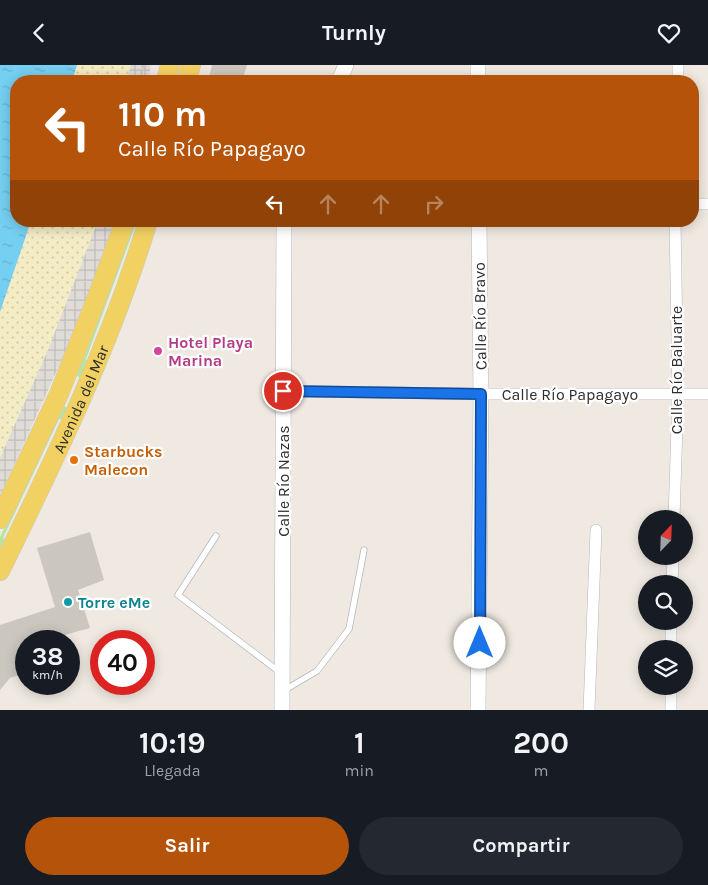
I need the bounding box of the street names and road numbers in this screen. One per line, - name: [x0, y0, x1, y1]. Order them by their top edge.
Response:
- street label: Calle Río Bravo: [470, 262, 490, 370]
- street label: Calle Río Baluarte: [667, 306, 686, 434]
- street label: Avenida del Mar: [49, 342, 112, 456]
- street label: Calle Río Papagayo: [502, 385, 638, 404]
- street label: Calle Río Nazas: [274, 425, 293, 537]

